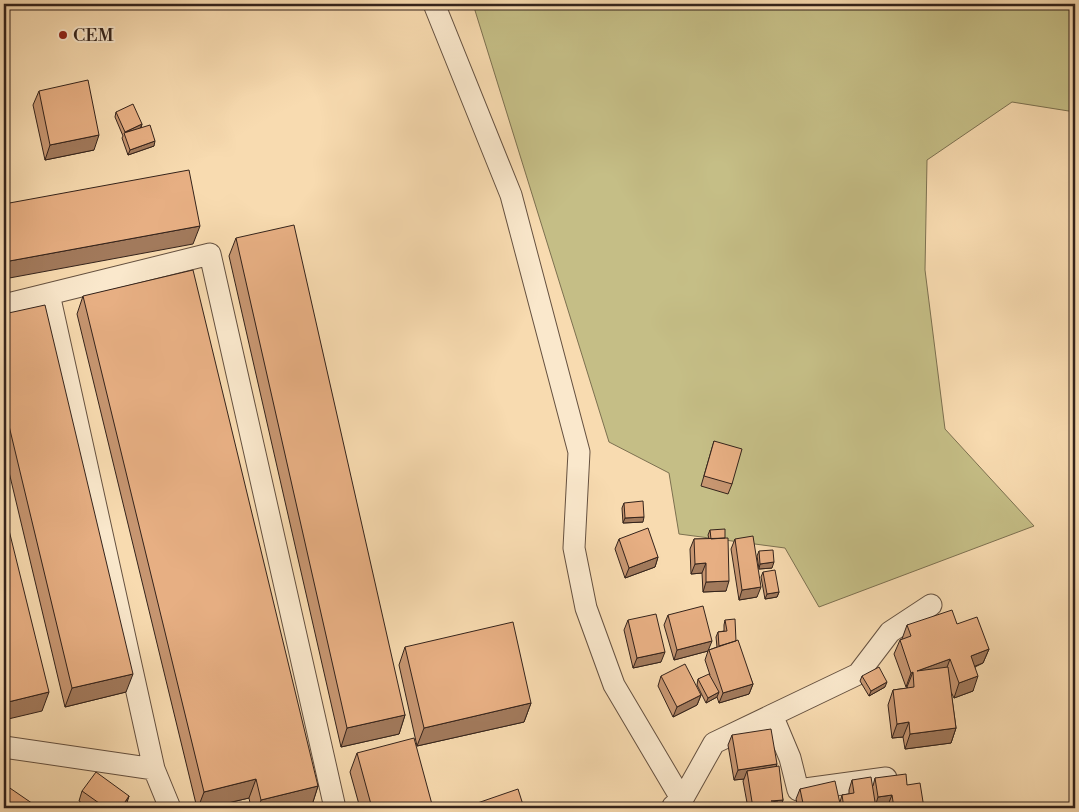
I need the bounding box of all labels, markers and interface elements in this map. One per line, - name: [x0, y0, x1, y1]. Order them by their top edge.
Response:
- place label: CEM: [73, 24, 114, 47]
- marker: CEM: [57, 29, 69, 41]

